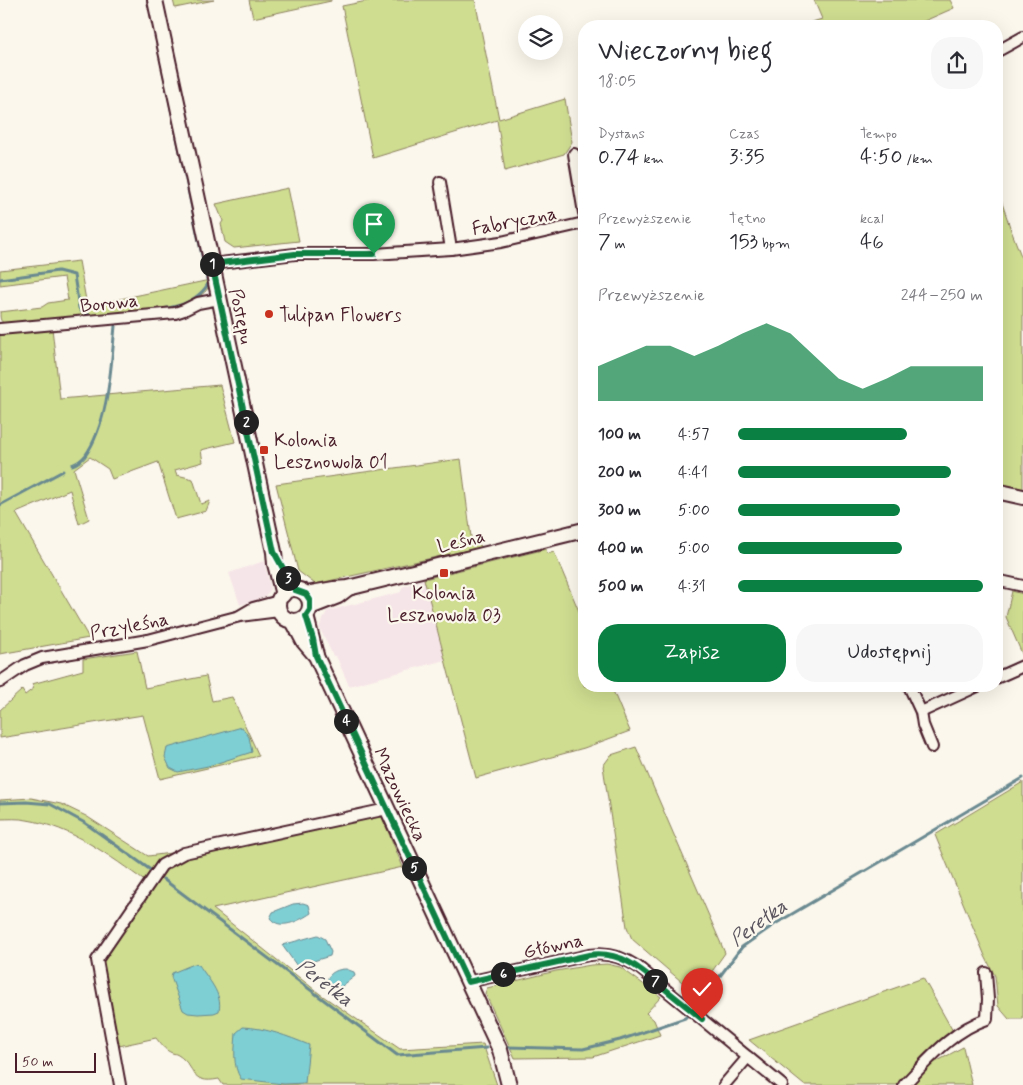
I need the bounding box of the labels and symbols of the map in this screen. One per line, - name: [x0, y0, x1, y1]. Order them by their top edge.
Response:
- street label: Fabryczna: [470, 201, 559, 243]
- pin: [353, 203, 395, 254]
- pin: 1: [200, 252, 224, 276]
- street label: Postępu: [222, 286, 259, 346]
- street label: Borowa: [79, 288, 139, 319]
- place label: Tulipan Flowers: [279, 303, 402, 328]
- marker: Tulipan Flowers: [263, 308, 275, 320]
- pin: 2: [234, 410, 258, 434]
- place label: Kolonia Lesznowola 01: [274, 428, 388, 475]
- marker: Kolonia Lesznowola 01: [258, 444, 270, 456]
- street label: Leśna: [435, 523, 488, 559]
- pin: 3: [276, 566, 300, 590]
- marker: Kolonia Lesznowola 03: [438, 567, 450, 579]
- place label: Kolonia Lesznowola 03: [387, 581, 501, 628]
- street label: Przyleśna: [88, 607, 171, 647]
- pin: 4: [334, 708, 358, 734]
- street label: Mazowiecka: [367, 744, 432, 846]
- pin: 5: [402, 856, 426, 880]
- water label: Perełka: [725, 893, 793, 953]
- street label: Główna: [521, 928, 586, 965]
- water label: Perełka: [290, 953, 358, 1013]
- pin: 6: [490, 962, 516, 986]
- pin: 7: [642, 968, 668, 994]
- pin: [681, 968, 723, 1019]
- scale bar: [15, 1050, 96, 1073]

